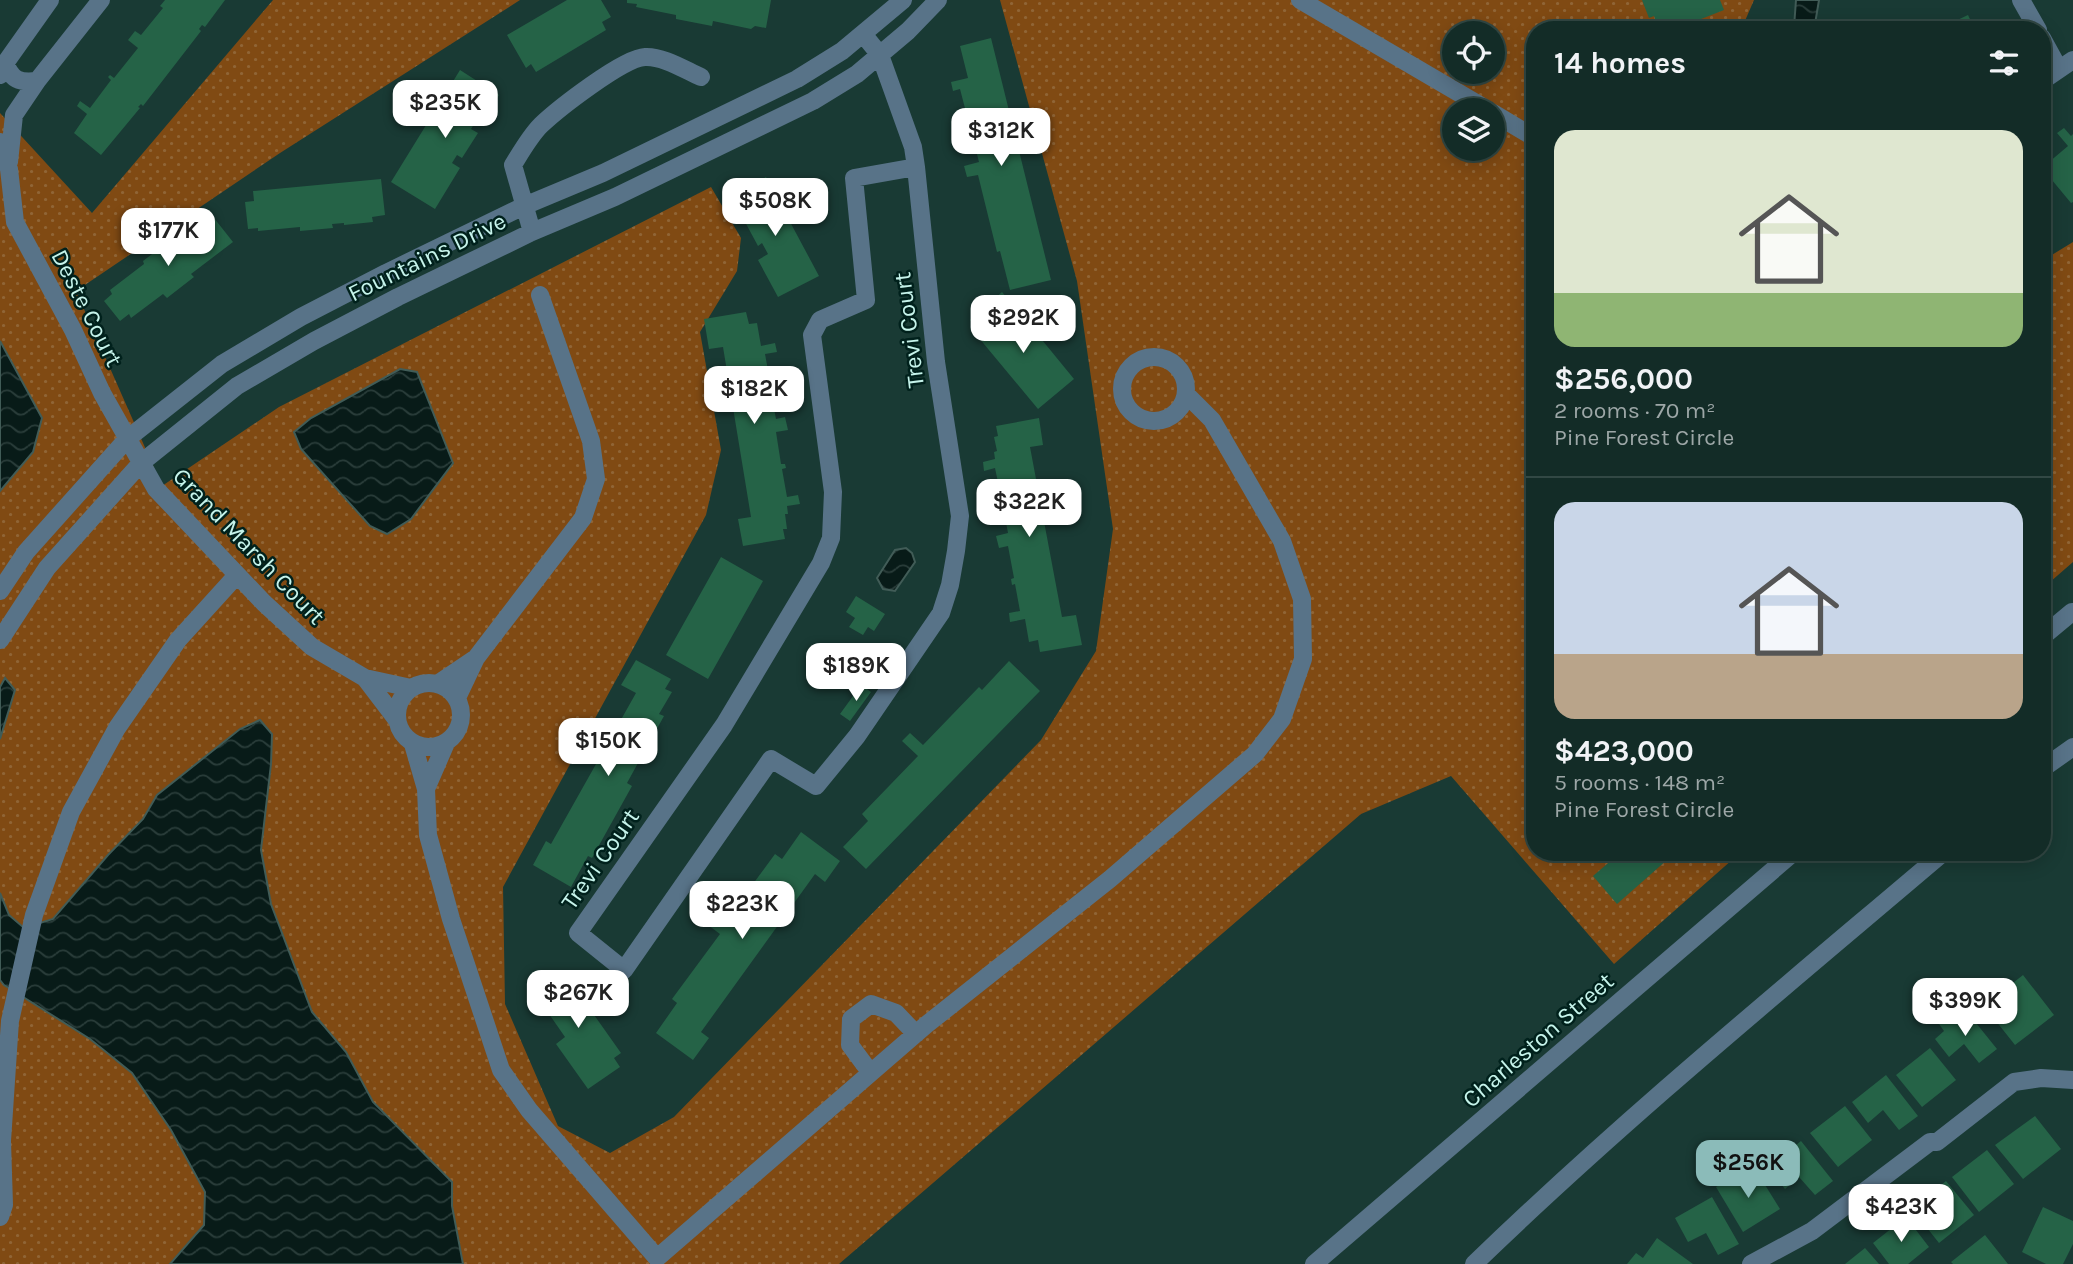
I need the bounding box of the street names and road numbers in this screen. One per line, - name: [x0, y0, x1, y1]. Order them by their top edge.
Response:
- street label: Fountains Drive: [343, 207, 511, 307]
- street label: Deste Court: [45, 245, 129, 371]
- street label: Trevi Court: [888, 271, 930, 389]
- street label: Grand Marsh Court: [167, 462, 331, 630]
- street label: Trevi Court: [555, 803, 645, 915]
- street label: Charleston Street: [1457, 967, 1619, 1113]

